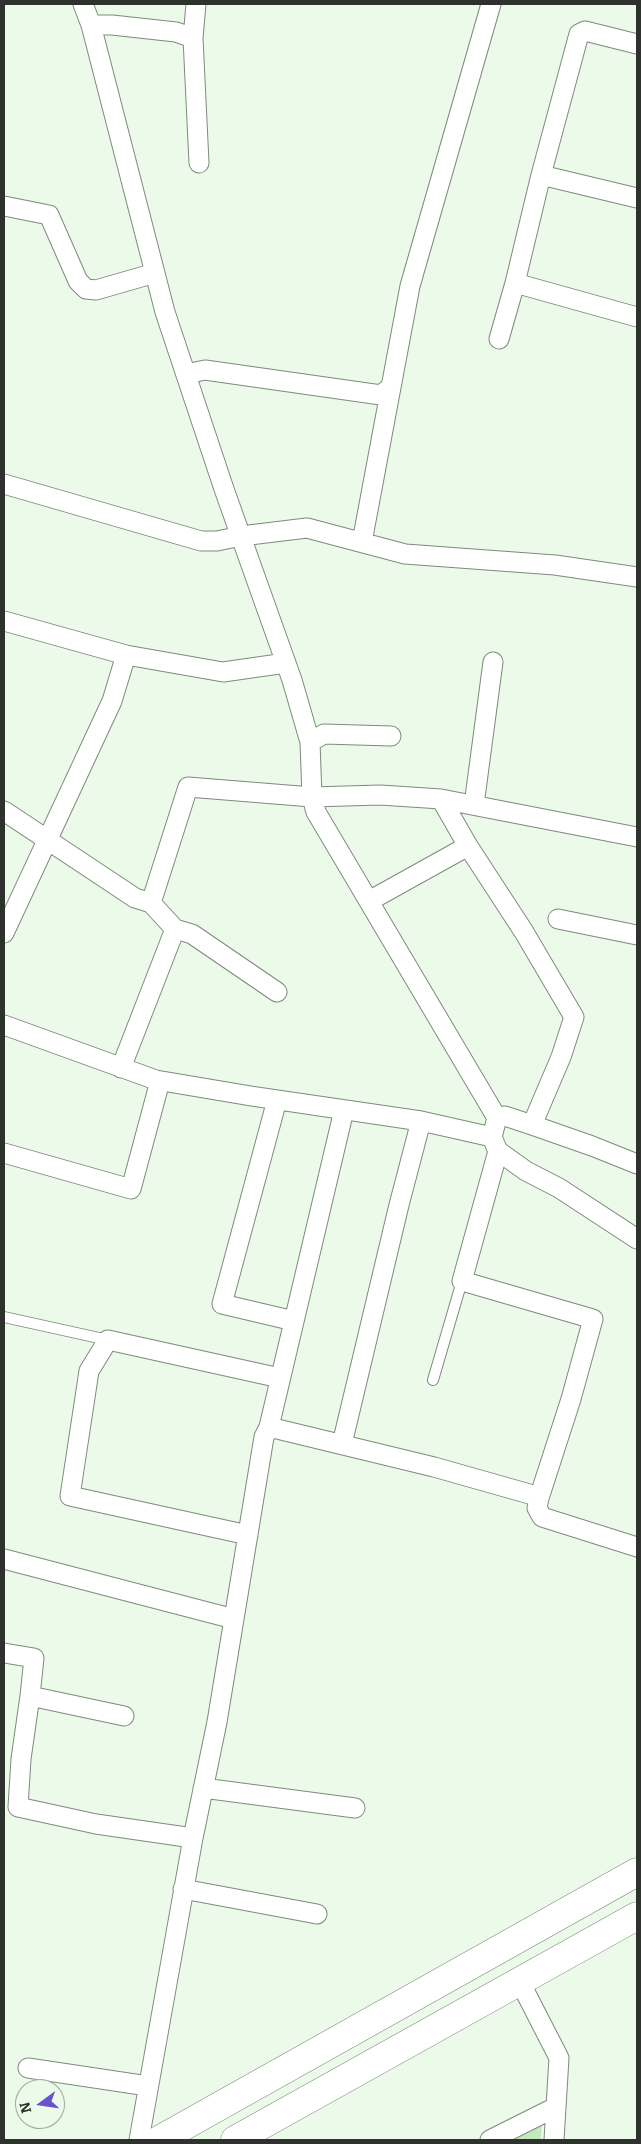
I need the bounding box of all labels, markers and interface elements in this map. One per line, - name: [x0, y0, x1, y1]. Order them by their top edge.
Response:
- north arrow: [15, 2079, 65, 2129]
- text: N: [16, 2100, 35, 2115]

